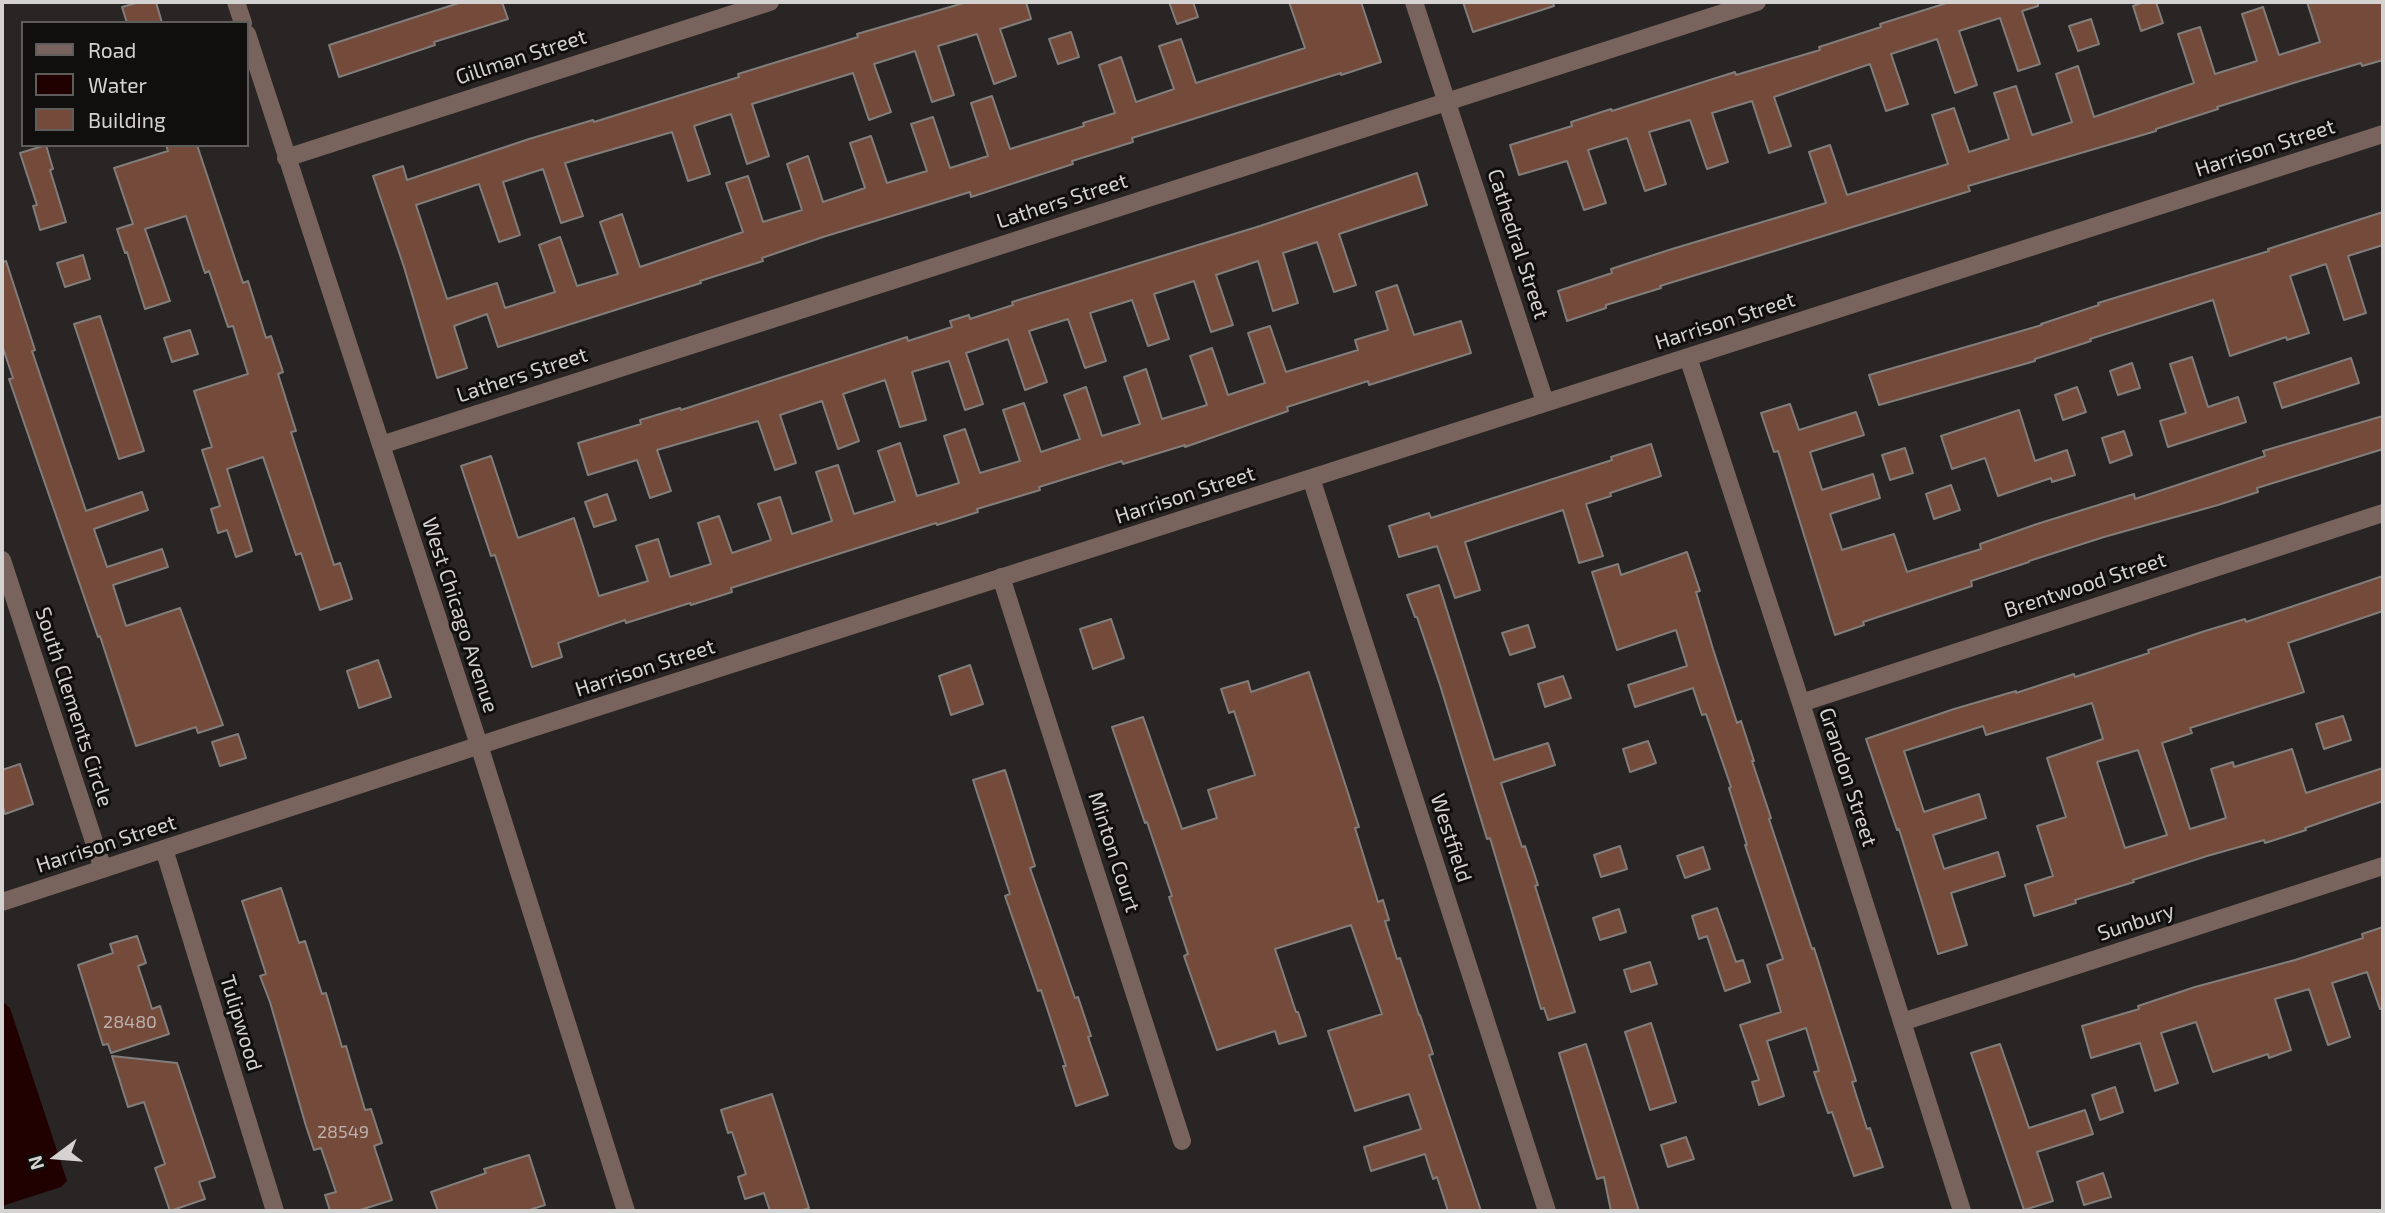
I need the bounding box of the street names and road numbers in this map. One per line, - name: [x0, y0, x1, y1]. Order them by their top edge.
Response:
- street label: Gillman Street: [452, 24, 590, 90]
- street label: Harrison Street: [2192, 114, 2338, 182]
- street label: Cathedral Street: [1482, 166, 1554, 322]
- street label: Lathers Street: [993, 168, 1131, 234]
- street label: Harrison Street: [1652, 287, 1798, 355]
- street label: Lathers Street: [453, 342, 591, 408]
- street label: Harrison Street: [1112, 461, 1258, 529]
- street label: West Chicago Avenue: [417, 514, 503, 716]
- street label: Brentwood Street: [2001, 547, 2169, 623]
- street label: South Clements Circle: [30, 604, 118, 810]
- street label: Harrison Street: [572, 634, 718, 702]
- street label: Grandon Street: [1814, 704, 1882, 850]
- street label: Minton Court: [1083, 789, 1145, 915]
- street label: Westfield: [1425, 790, 1477, 886]
- street label: Harrison Street: [33, 810, 179, 878]
- street label: Sunbury: [2094, 898, 2178, 946]
- street label: Tulipwood: [214, 972, 268, 1074]

